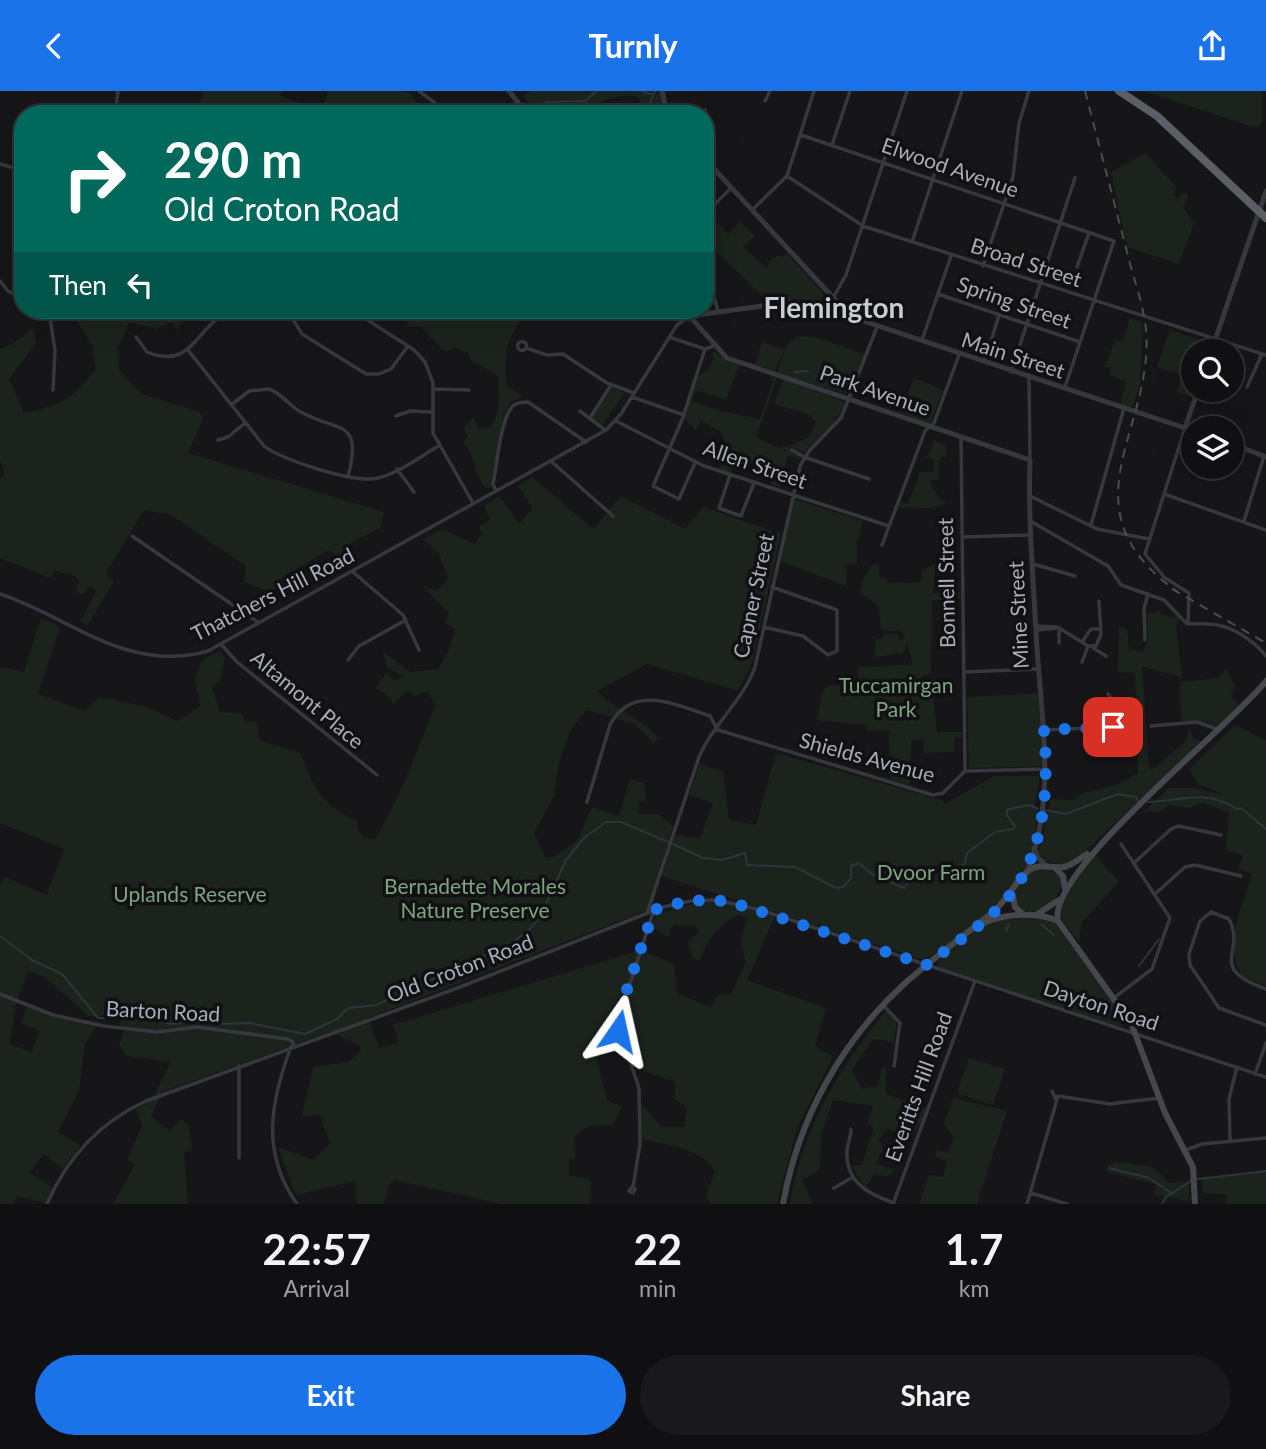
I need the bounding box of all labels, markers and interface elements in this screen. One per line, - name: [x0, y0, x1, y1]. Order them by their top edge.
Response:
- text: Turnly: [588, 26, 678, 65]
- icon: back: [35, 27, 73, 65]
- icon: share: [1193, 27, 1231, 65]
- text: 290 m: [164, 130, 302, 188]
- street label: Elwood Avenue: [879, 131, 1022, 202]
- icon: right: [49, 133, 140, 224]
- text: Old Croton Road: [164, 189, 400, 228]
- street label: Broad Street: [968, 232, 1086, 291]
- icon: left: [121, 266, 159, 304]
- text: Then: [49, 269, 107, 301]
- street label: Spring Street: [954, 270, 1075, 333]
- district label: Flemington: [764, 290, 904, 324]
- street label: Main Street: [959, 326, 1069, 383]
- map controls: [1181, 339, 1244, 479]
- button: search: [1181, 339, 1244, 402]
- street label: Park Avenue: [817, 359, 934, 420]
- button: layers: [1181, 416, 1244, 479]
- street label: Allen Street: [701, 434, 811, 493]
- street label: Bonnell Street: [932, 517, 959, 648]
- street label: Capner Street: [727, 531, 778, 660]
- street label: Thatchers Hill Road: [187, 542, 358, 646]
- street label: Mine Street: [1002, 560, 1033, 670]
- street label: Altamont Place: [246, 644, 369, 753]
- park label: Tuccamirgan Park: [838, 672, 954, 721]
- pin: [1083, 697, 1143, 757]
- icon: arrive: [1094, 708, 1132, 746]
- street label: Shields Avenue: [797, 726, 938, 787]
- park label: Dvoor Farm: [877, 859, 985, 884]
- park label: Bernadette Morales Nature Preserve: [384, 873, 566, 922]
- park label: Uplands Reserve: [113, 881, 267, 906]
- street label: Old Croton Road: [383, 928, 536, 1007]
- street label: Dayton Road: [1041, 974, 1162, 1035]
- position arrow: [581, 994, 655, 1068]
- street label: Barton Road: [105, 995, 221, 1026]
- street label: Everitts Hill Road: [879, 1008, 956, 1165]
- text: 22:57: [263, 1224, 371, 1274]
- text: 22: [633, 1224, 682, 1274]
- text: 1.7: [945, 1224, 1003, 1274]
- text: Arrival: [284, 1274, 350, 1302]
- text: min: [639, 1274, 676, 1302]
- text: km: [959, 1274, 989, 1302]
- button: Exit: [35, 1355, 626, 1435]
- button: Share: [640, 1355, 1231, 1435]

